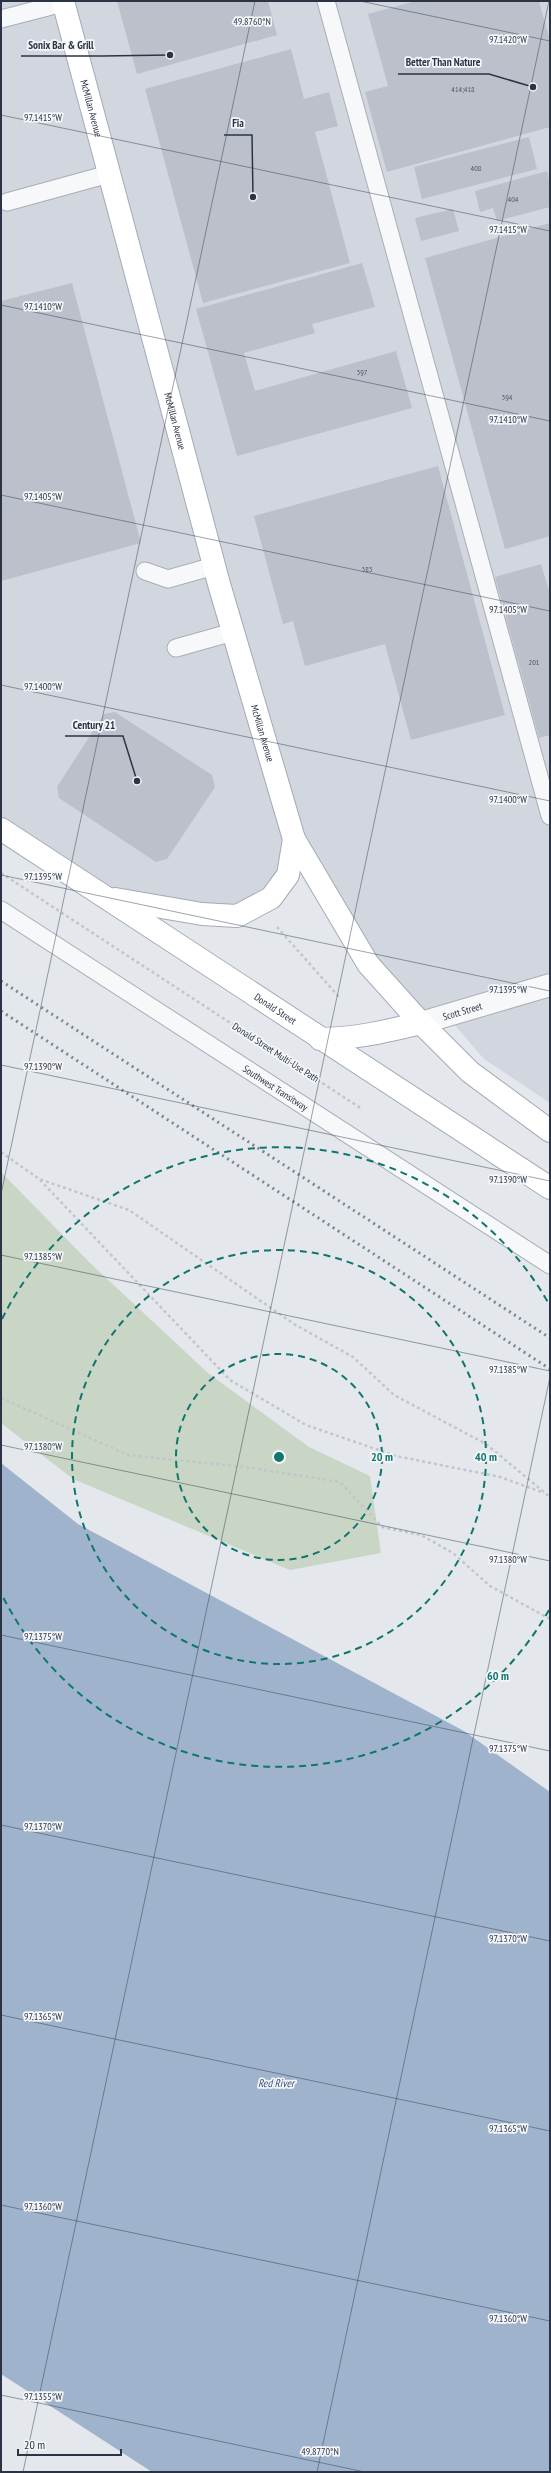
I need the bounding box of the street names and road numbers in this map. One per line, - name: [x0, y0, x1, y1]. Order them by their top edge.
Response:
- street label: McMillan Avenue: [77, 78, 105, 138]
- street label: McMillan Avenue: [161, 391, 189, 451]
- street label: McMillan Avenue: [248, 703, 277, 763]
- street label: Donald Street: [252, 990, 299, 1028]
- street label: Scott Street: [441, 999, 484, 1023]
- street label: Donald Street Multi-Use Path: [230, 1020, 321, 1085]
- street label: Southwest Transitway: [240, 1062, 310, 1114]

